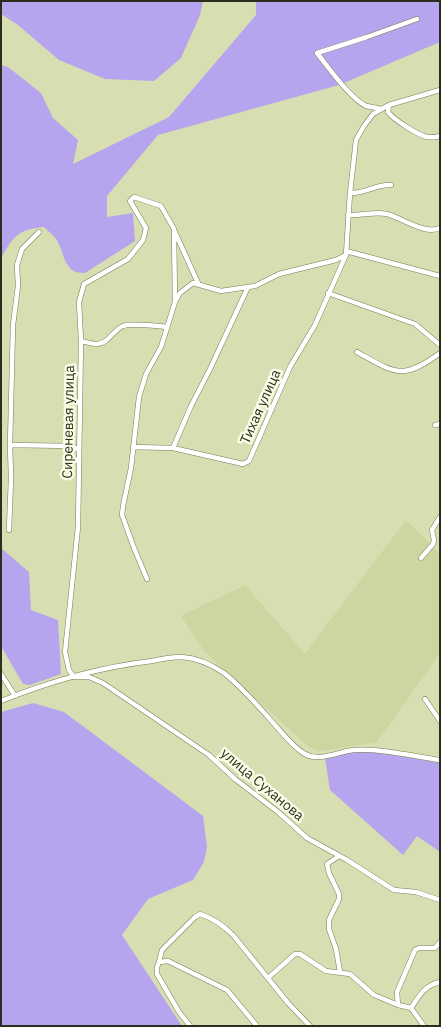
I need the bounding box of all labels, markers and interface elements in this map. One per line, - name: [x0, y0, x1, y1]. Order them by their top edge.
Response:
- street label: Сиреневая улица: [60, 365, 78, 479]
- street label: Тихая улица: [237, 367, 285, 447]
- street label: улица Суханова: [217, 745, 307, 825]

